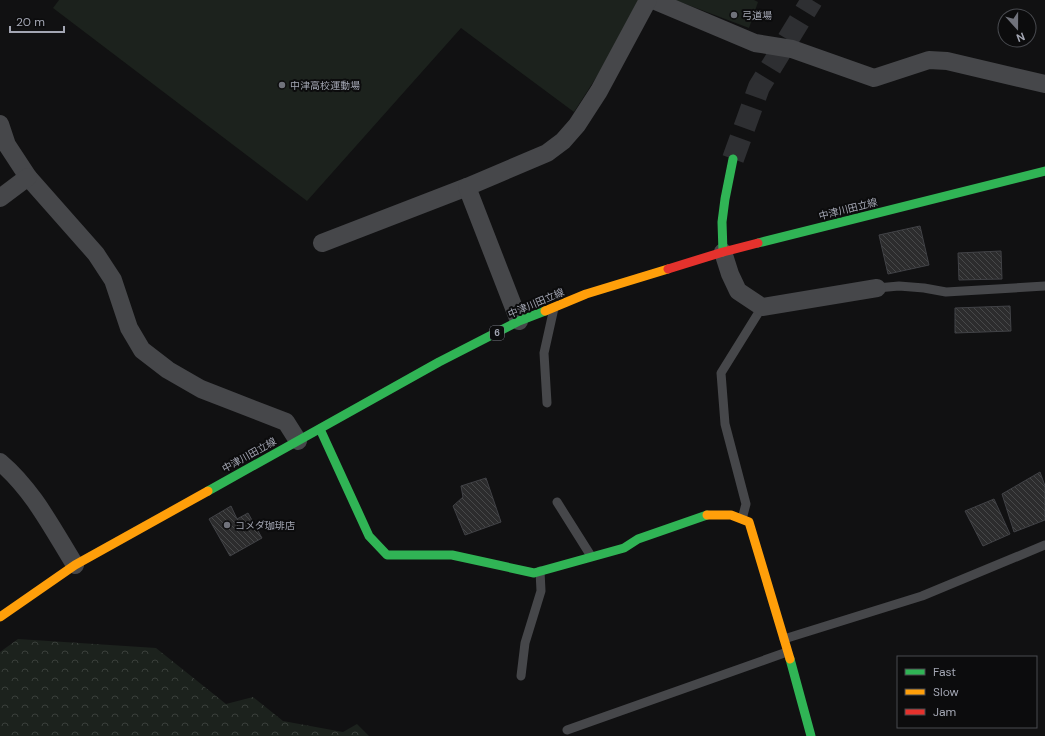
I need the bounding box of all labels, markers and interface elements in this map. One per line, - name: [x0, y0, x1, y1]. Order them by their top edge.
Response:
- scale bar: [10, 8, 64, 34]
- north arrow: [997, 8, 1037, 48]
- place label: 弓道場: [742, 9, 772, 22]
- marker: 弓道場: [729, 10, 739, 20]
- text: 20 m: [16, 14, 45, 30]
- text: N: [1014, 29, 1027, 45]
- place label: 中津高校運動場: [290, 79, 360, 92]
- marker: 中津高校運動場: [277, 80, 287, 90]
- street label: 中津川田立線: [817, 195, 879, 223]
- street label: 中津川田立線: [506, 285, 566, 321]
- road number: 6: [490, 326, 504, 340]
- street label: 中津川田立線: [220, 435, 278, 475]
- place label: コメダ珈琲店: [235, 519, 295, 532]
- marker: コメダ珈琲店: [222, 520, 232, 530]
- legend: [897, 656, 1037, 728]
- text: Fast: [933, 664, 956, 680]
- text: Slow: [933, 684, 959, 700]
- text: Jam: [933, 704, 956, 720]

